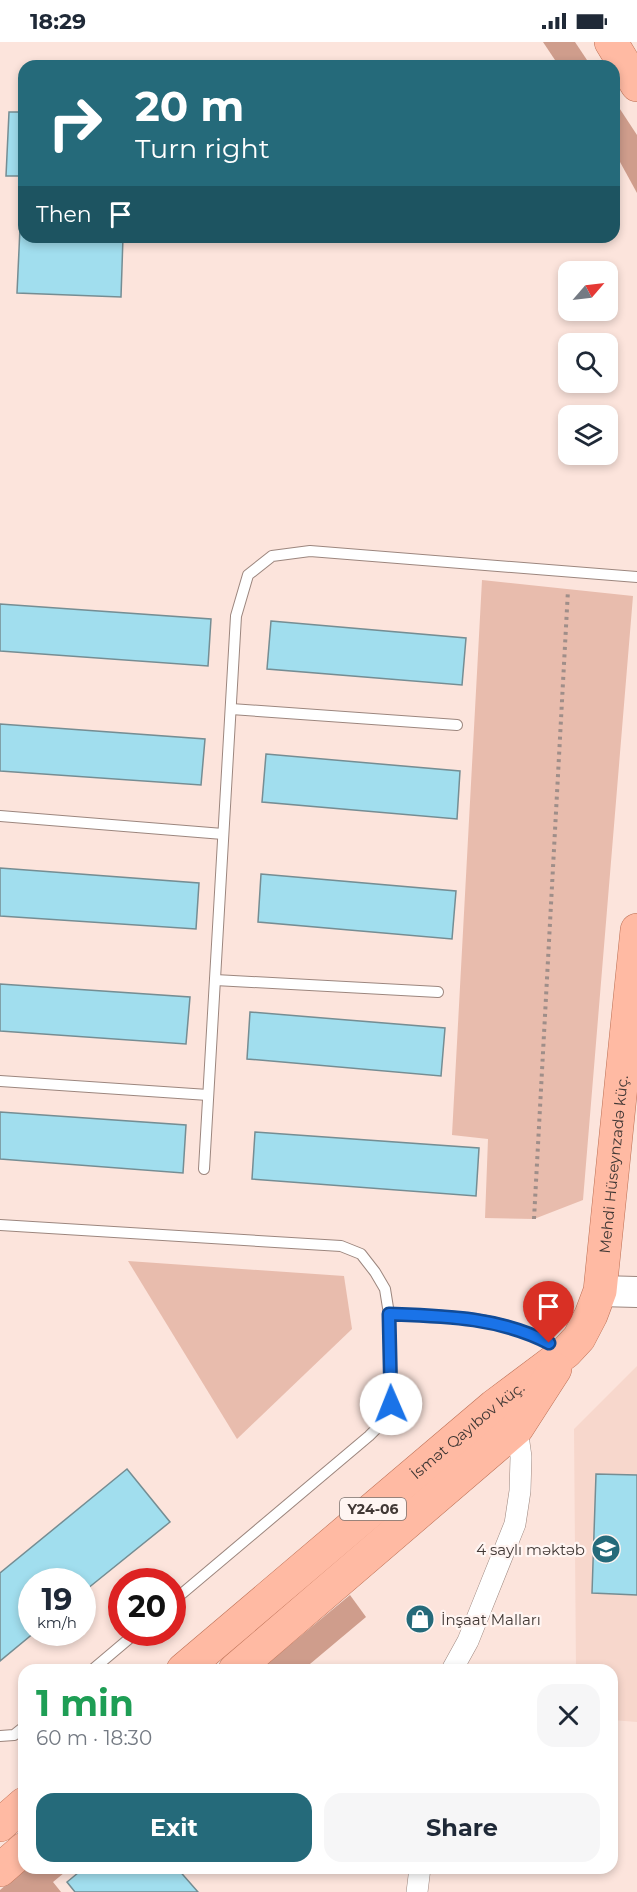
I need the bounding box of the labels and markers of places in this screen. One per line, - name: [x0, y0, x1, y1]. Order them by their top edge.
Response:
- pin: [523, 1281, 574, 1343]
- school or university icon: 4 saylı məktəb: [590, 1533, 622, 1565]
- place label: 4 saylı məktəb: [476, 1540, 585, 1559]
- shop icon: İnşaat Malları: [404, 1603, 436, 1635]
- place label: İnşaat Malları: [441, 1610, 541, 1629]

